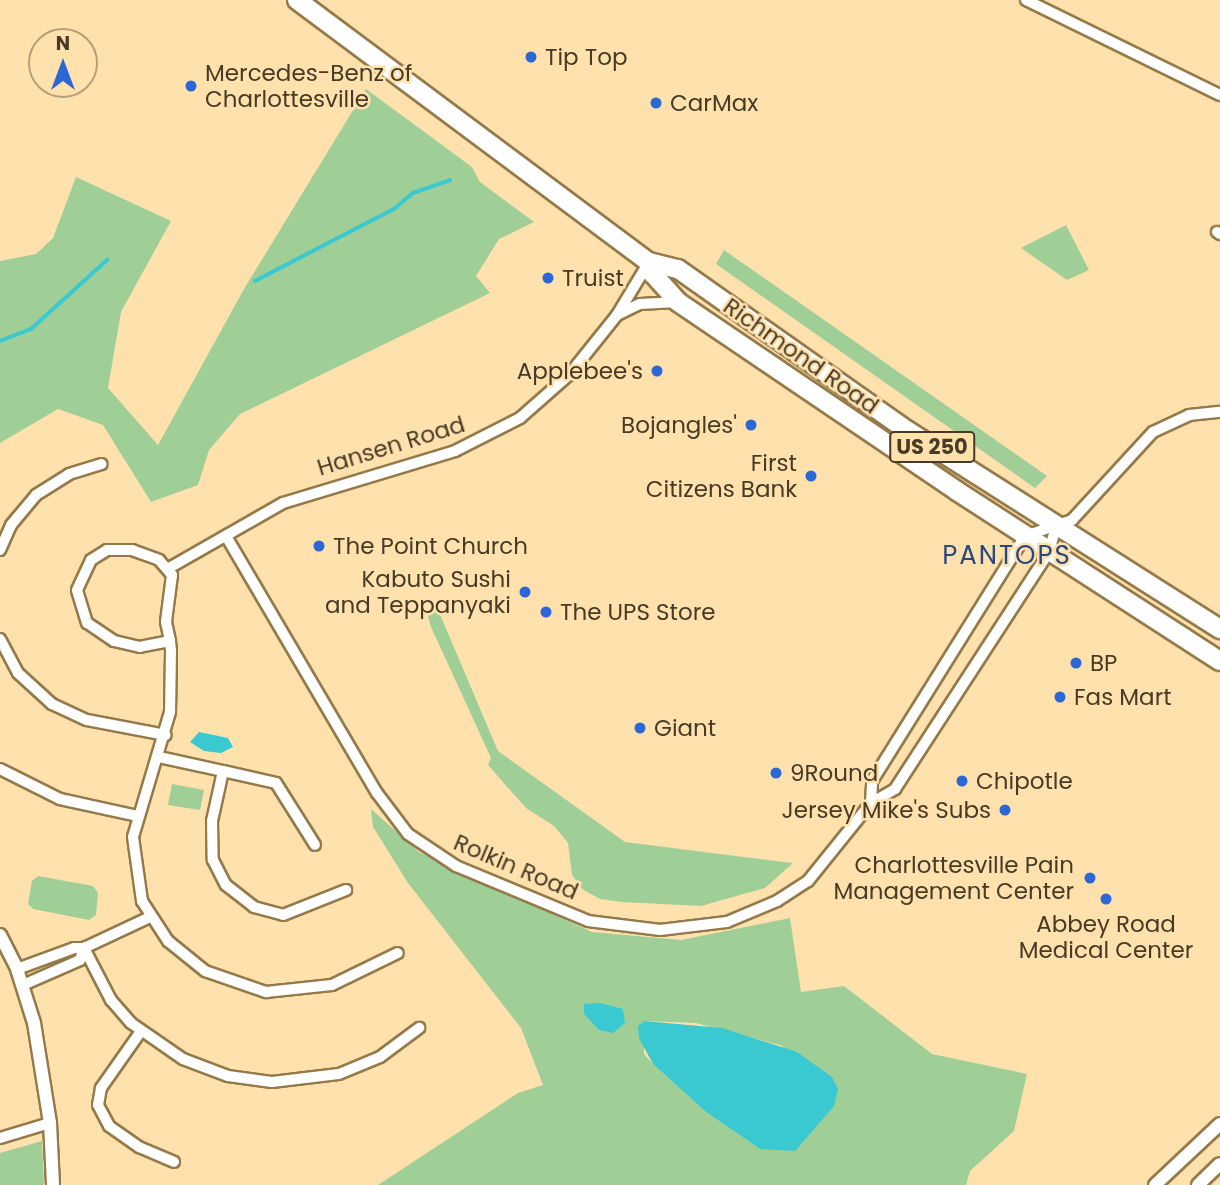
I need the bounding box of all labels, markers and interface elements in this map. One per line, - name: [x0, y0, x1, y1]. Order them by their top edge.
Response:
- north arrow: [28, 28, 98, 98]
- text: N: [56, 30, 70, 57]
- place label: Tip Top: [545, 43, 628, 71]
- marker: Tip Top: [523, 49, 539, 65]
- place label: Mercedes-Benz of Charlottesville: [205, 59, 412, 113]
- marker: Mercedes-Benz of Charlottesville: [183, 78, 199, 94]
- place label: CarMax: [670, 89, 758, 117]
- marker: CarMax: [648, 95, 664, 111]
- place label: Truist: [562, 264, 624, 292]
- marker: Truist: [540, 270, 556, 286]
- street label: Richmond Road: [718, 292, 884, 420]
- place label: Applebee's: [517, 357, 643, 385]
- marker: Applebee's: [649, 363, 665, 379]
- street label: Hansen Road: [314, 410, 468, 482]
- place label: Bojangles': [621, 411, 737, 439]
- marker: Bojangles': [743, 417, 759, 433]
- road number: US 250: [888, 430, 976, 464]
- place label: First Citizens Bank: [646, 449, 797, 503]
- marker: First Citizens Bank: [803, 468, 819, 484]
- place label: The Point Church: [333, 532, 528, 560]
- marker: The Point Church: [311, 538, 327, 554]
- district label: PANTOPS: [943, 540, 1071, 572]
- place label: Kabuto Sushi and Teppanyaki: [325, 565, 511, 619]
- marker: Kabuto Sushi and Teppanyaki: [517, 584, 533, 600]
- place label: The UPS Store: [560, 598, 715, 626]
- marker: The UPS Store: [538, 604, 554, 620]
- place label: BP: [1090, 649, 1117, 677]
- marker: BP: [1068, 655, 1084, 671]
- place label: Fas Mart: [1074, 683, 1172, 711]
- marker: Fas Mart: [1052, 689, 1068, 705]
- place label: Giant: [654, 714, 716, 742]
- marker: Giant: [632, 720, 648, 736]
- place label: 9Round: [790, 759, 878, 787]
- marker: 9Round: [768, 765, 784, 781]
- place label: Chipotle: [976, 767, 1073, 795]
- marker: Chipotle: [954, 773, 970, 789]
- place label: Jersey Mike's Subs: [781, 796, 991, 824]
- marker: Jersey Mike's Subs: [997, 802, 1013, 818]
- street label: Rolkin Road: [450, 828, 582, 906]
- place label: Charlottesville Pain Management Center: [833, 851, 1074, 905]
- marker: Charlottesville Pain Management Center: [1080, 868, 1100, 888]
- marker: Abbey Road Medical Center: [1098, 891, 1114, 907]
- place label: Abbey Road Medical Center: [1019, 910, 1193, 964]

